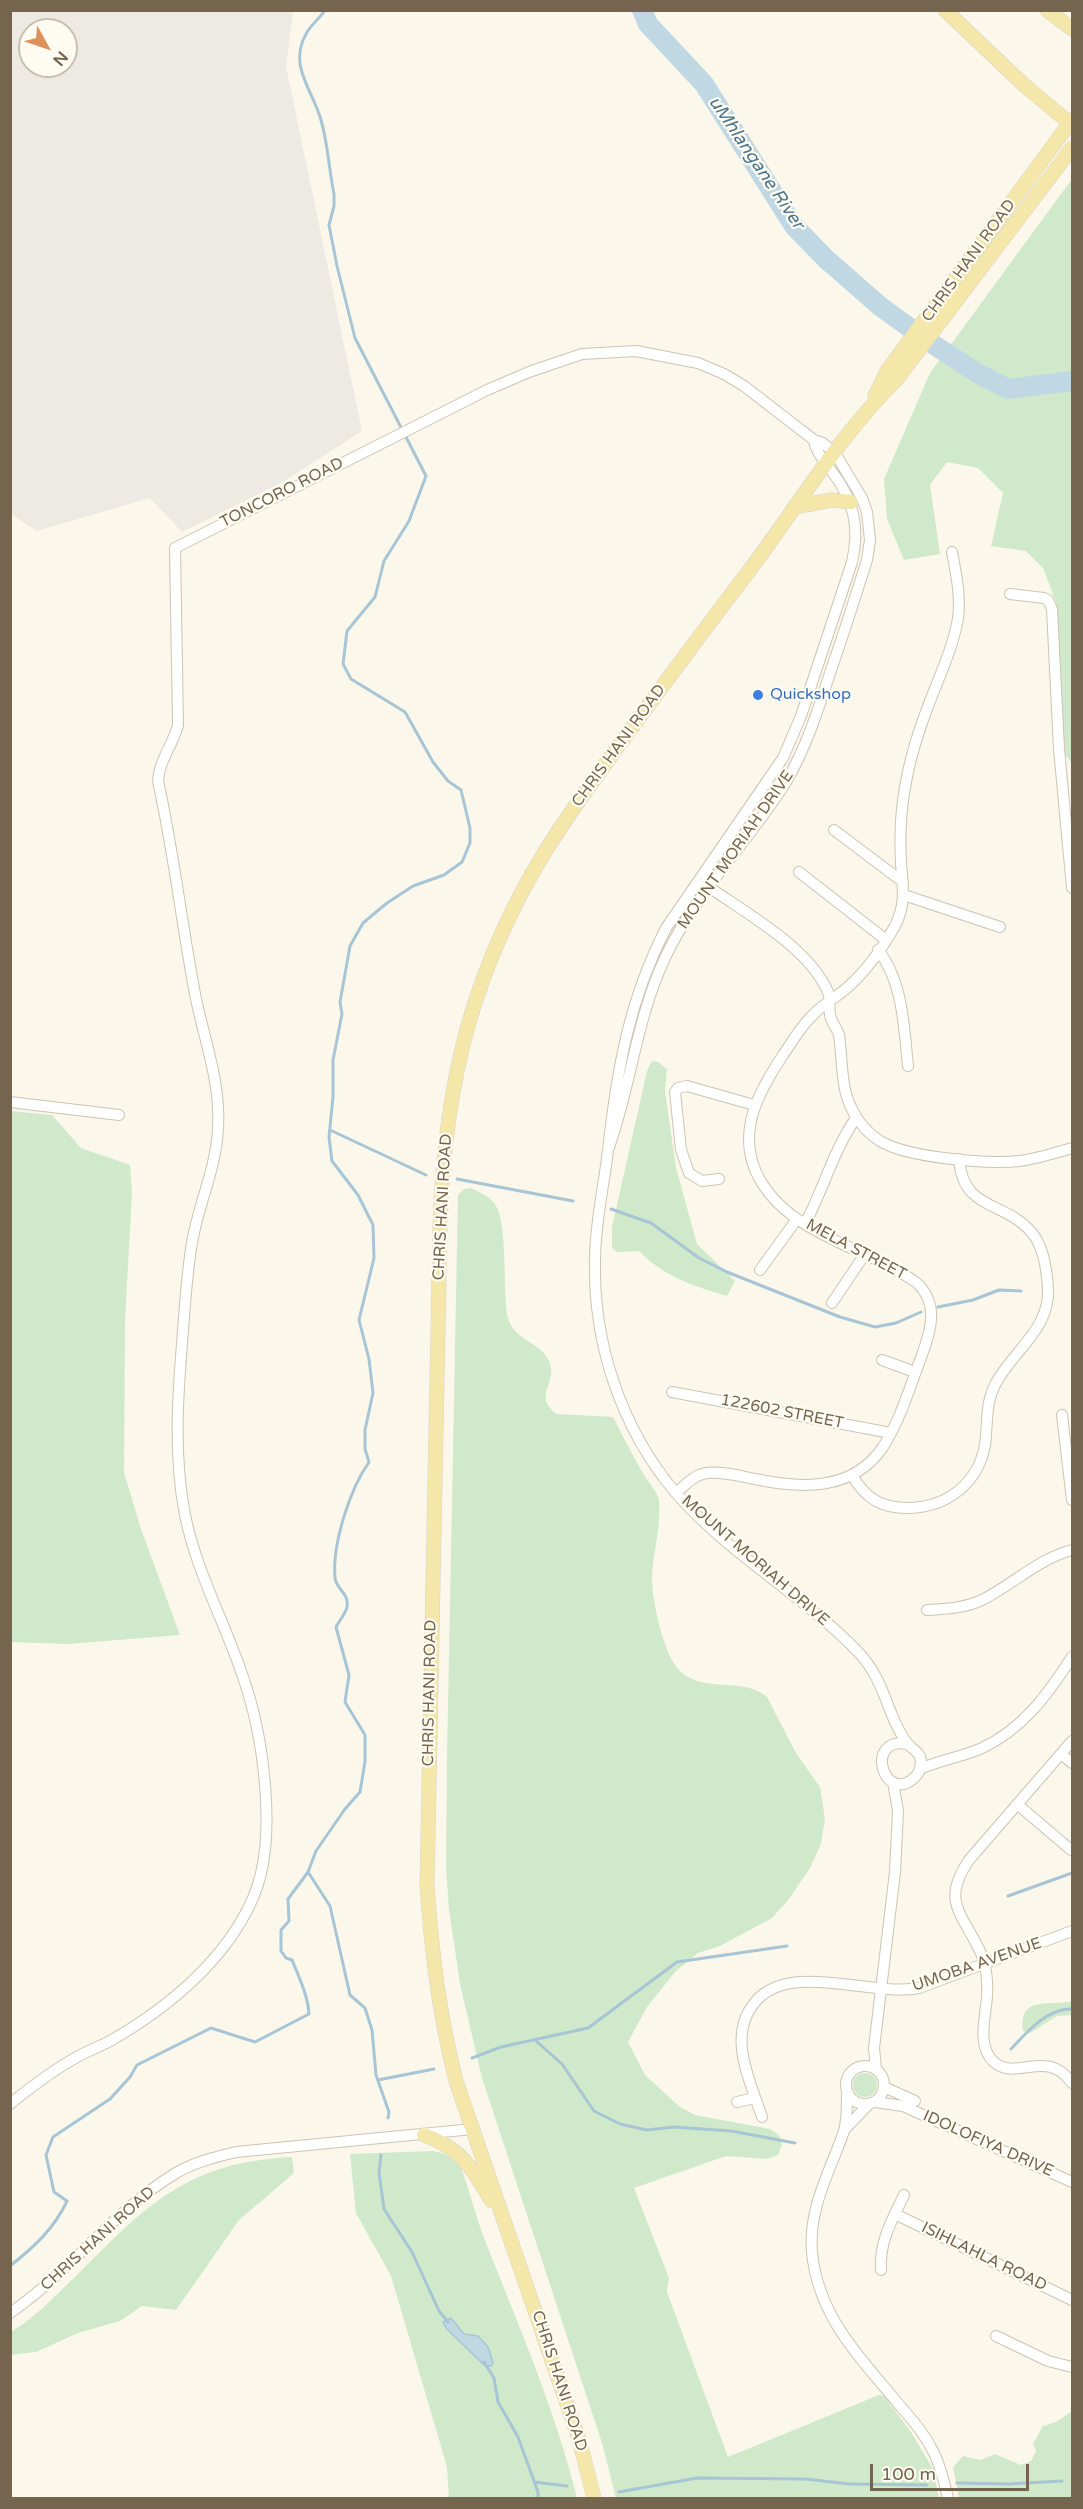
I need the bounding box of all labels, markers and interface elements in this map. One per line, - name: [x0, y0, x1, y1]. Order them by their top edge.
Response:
- north arrow: [18, 18, 78, 78]
- text: N: [48, 47, 72, 70]
- water label: uMhlangane River: [704, 92, 808, 234]
- street label: CHRIS HANI ROAD: [918, 196, 1020, 326]
- street label: TONCORO ROAD: [217, 454, 347, 532]
- street label: CHRIS HANI ROAD: [568, 681, 670, 811]
- place label: Quickshop: [770, 685, 851, 705]
- marker: Quickshop: [751, 688, 765, 702]
- street label: MOUNT MORIAH DRIVE: [674, 767, 798, 933]
- street label: CHRIS HANI ROAD: [430, 1133, 456, 1281]
- street label: MELA STREET: [802, 1215, 910, 1285]
- street label: 122602 STREET: [719, 1391, 845, 1433]
- street label: MOUNT MORIAH DRIVE: [677, 1492, 833, 1630]
- street label: CHRIS HANI ROAD: [419, 1619, 441, 1767]
- street label: UMOBA AVENUE: [910, 1934, 1044, 1996]
- street label: IDOLOFIYA DRIVE: [920, 2107, 1056, 2181]
- street label: CHRIS HANI ROAD: [37, 2183, 159, 2295]
- street label: ISIHLAHLA ROAD: [918, 2218, 1050, 2296]
- street label: CHRIS HANI ROAD: [527, 2308, 591, 2454]
- scale bar: [873, 2452, 1032, 2490]
- text: 100 m: [881, 2463, 936, 2485]

